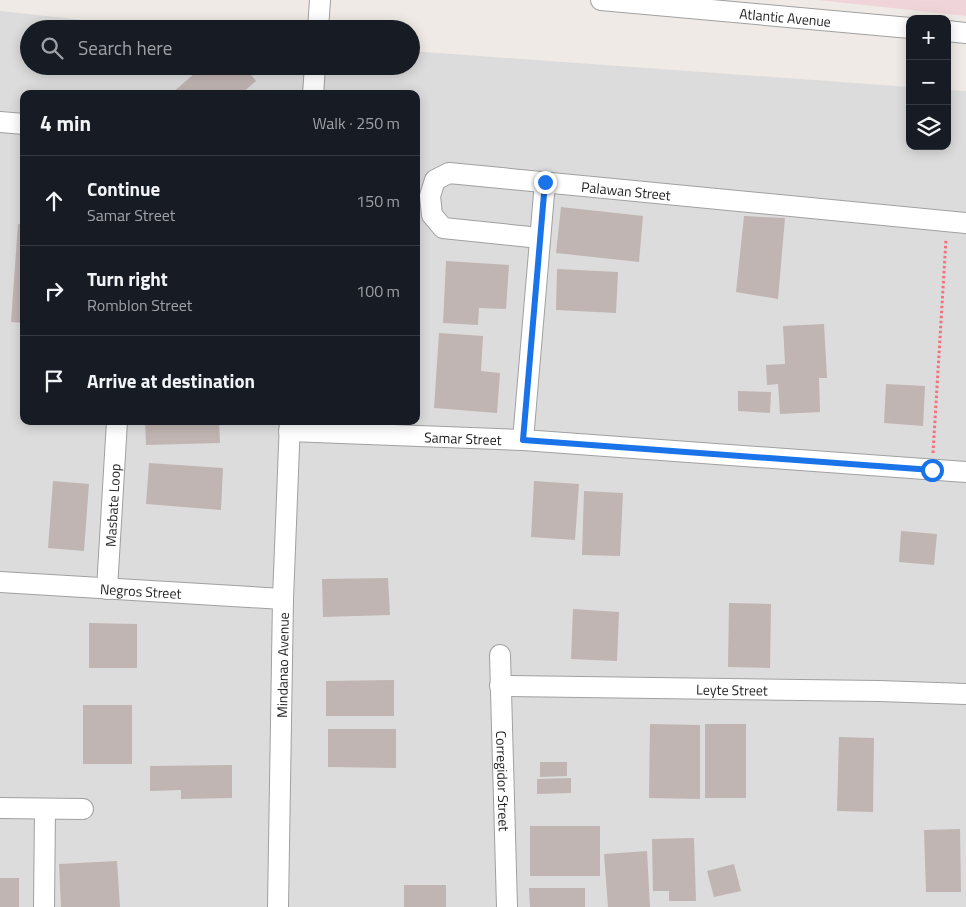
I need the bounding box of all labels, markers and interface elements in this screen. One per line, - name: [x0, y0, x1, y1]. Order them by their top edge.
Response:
- street label: Atlantic Avenue: [739, 2, 832, 31]
- map controls: [906, 15, 951, 150]
- button: +: [906, 15, 951, 60]
- search box: [20, 20, 420, 75]
- text: Search here: [78, 33, 172, 62]
- icon: search: [38, 34, 66, 62]
- button: −: [906, 60, 951, 105]
- button: layers: [906, 105, 951, 150]
- text: 4 min: [40, 107, 91, 139]
- text: Walk · 250 m: [312, 111, 400, 135]
- route end: [534, 171, 557, 194]
- text: Continue: [87, 174, 160, 203]
- street label: Palawan Street: [580, 175, 672, 205]
- icon: ahead: [40, 187, 68, 215]
- text: 150 m: [356, 189, 400, 213]
- text: Samar Street: [87, 203, 175, 227]
- text: Turn right: [87, 264, 168, 293]
- icon: right: [40, 277, 68, 305]
- text: 100 m: [356, 279, 400, 303]
- text: Romblon Street: [87, 293, 192, 317]
- text: Arrive at destination: [87, 366, 255, 395]
- icon: arrive: [40, 367, 68, 395]
- street label: Samar Street: [424, 426, 502, 450]
- route start: [921, 459, 944, 482]
- street label: Masbate Loop: [99, 463, 125, 548]
- street label: Negros Street: [99, 578, 182, 603]
- street label: Mindanao Avenue: [271, 612, 293, 718]
- street label: Leyte Street: [696, 678, 768, 700]
- street label: Corregidor Street: [492, 730, 515, 832]

